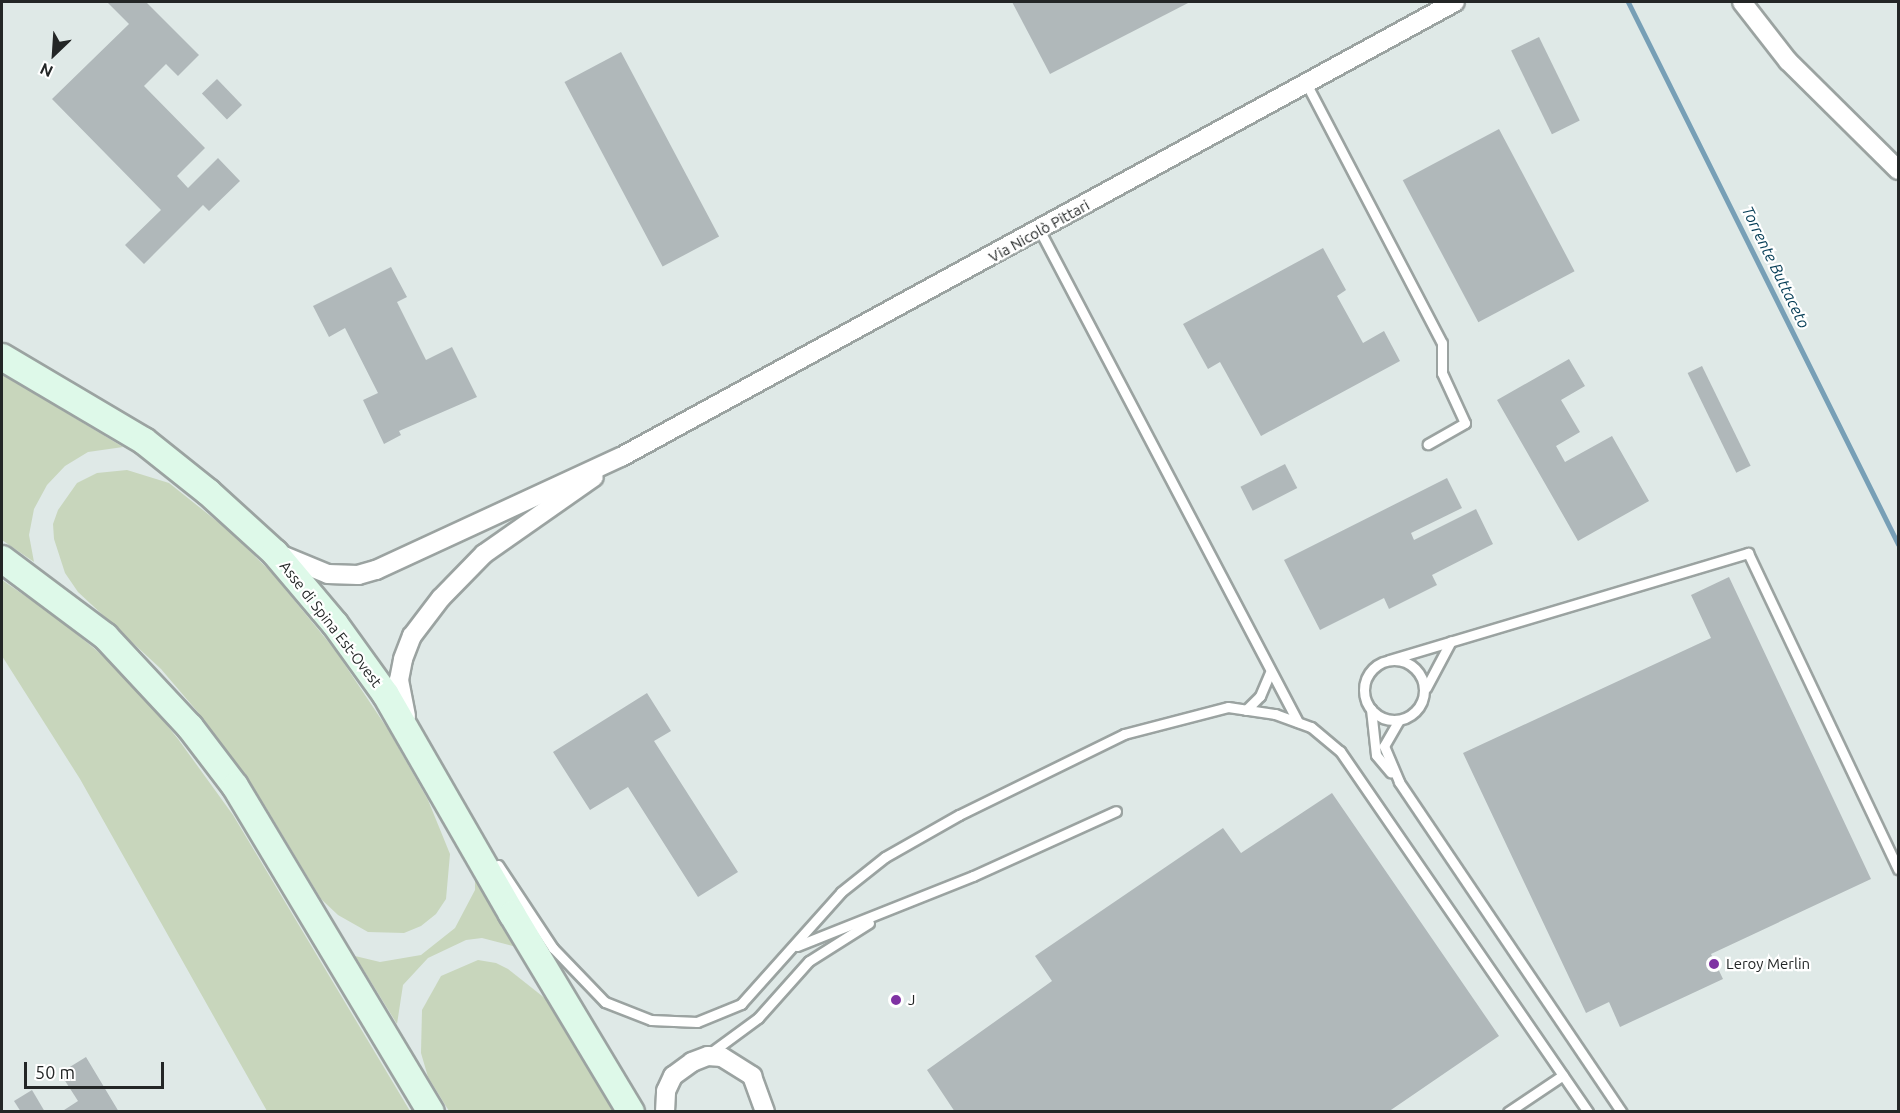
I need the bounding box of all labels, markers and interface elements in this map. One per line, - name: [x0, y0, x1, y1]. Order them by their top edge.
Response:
- north arrow: [24, 24, 84, 84]
- text: N: [37, 60, 56, 81]
- street label: Via Nicolò Pittari: [985, 196, 1093, 266]
- water label: Torrente Buttaceto: [1738, 203, 1814, 331]
- street label: Asse di Spina Est-Ovest: [276, 557, 386, 691]
- place label: Leroy Merlin: [1726, 955, 1810, 973]
- marker: Leroy Merlin: [1707, 957, 1721, 971]
- place label: J: [908, 991, 915, 1009]
- marker: J: [889, 993, 903, 1007]
- scale bar: [27, 1050, 166, 1088]
- text: 50 m: [35, 1062, 75, 1082]

